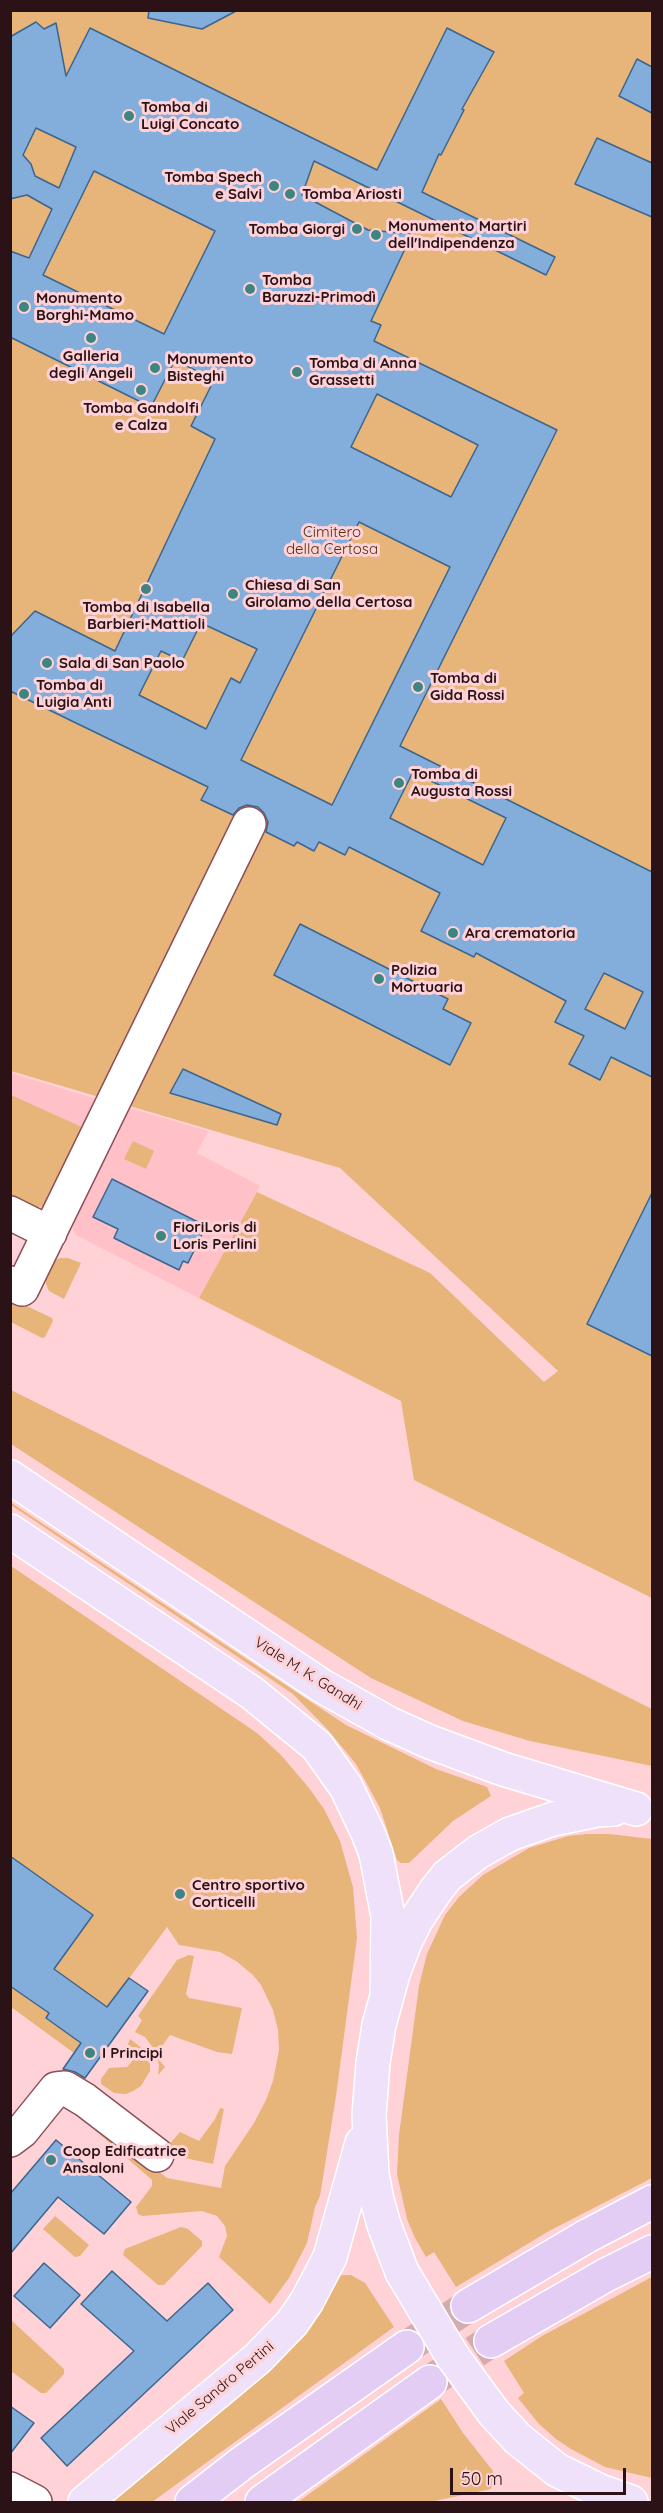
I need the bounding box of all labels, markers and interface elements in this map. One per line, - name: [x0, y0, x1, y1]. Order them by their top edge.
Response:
- place label: Tomba di Luigi Concato: [141, 98, 239, 133]
- marker: Tomba di Luigi Concato: [122, 109, 136, 123]
- place label: Tomba Spech e Salvi: [164, 168, 262, 203]
- marker: Tomba Spech e Salvi: [267, 179, 281, 193]
- place label: Tomba Ariosti: [302, 185, 402, 203]
- marker: Tomba Ariosti: [283, 187, 297, 201]
- place label: Monumento Martiri dell'Indipendenza: [388, 217, 527, 252]
- place label: Tomba Giorgi: [248, 220, 345, 238]
- marker: Tomba Giorgi: [350, 222, 364, 236]
- marker: Monumento Martiri dell'Indipendenza: [369, 228, 383, 242]
- place label: Tomba Baruzzi-Primodì: [262, 271, 376, 306]
- marker: Tomba Baruzzi-Primodì: [243, 282, 257, 296]
- place label: Monumento Borghi-Mamo: [36, 289, 134, 324]
- marker: Monumento Borghi-Mamo: [17, 300, 31, 314]
- marker: Galleria degli Angeli: [84, 331, 98, 345]
- place label: Galleria degli Angeli: [49, 347, 133, 382]
- place label: Monumento Bisteghi: [167, 350, 253, 385]
- place label: Tomba di Anna Grassetti: [309, 354, 417, 389]
- marker: Monumento Bisteghi: [148, 361, 162, 375]
- marker: Tomba di Anna Grassetti: [290, 365, 304, 379]
- marker: Tomba Gandolfi e Calza: [134, 383, 148, 397]
- place label: Tomba Gandolfi e Calza: [83, 399, 199, 434]
- park label: Cimitero della Certosa: [286, 523, 378, 558]
- place label: Chiesa di San Girolamo della Certosa: [245, 576, 412, 611]
- marker: Tomba di Isabella Barbieri-Mattioli: [139, 582, 153, 596]
- marker: Chiesa di San Girolamo della Certosa: [226, 587, 240, 601]
- place label: Tomba di Isabella Barbieri-Mattioli: [82, 598, 210, 633]
- place label: Sala di San Paolo: [59, 654, 185, 672]
- marker: Sala di San Paolo: [40, 656, 54, 670]
- place label: Tomba di Gida Rossi: [430, 669, 505, 704]
- place label: Tomba di Luigia Anti: [36, 676, 112, 711]
- marker: Tomba di Gida Rossi: [411, 680, 425, 694]
- marker: Tomba di Luigia Anti: [17, 687, 31, 701]
- place label: Tomba di Augusta Rossi: [411, 765, 512, 800]
- marker: Tomba di Augusta Rossi: [392, 776, 406, 790]
- place label: Ara crematoria: [465, 924, 576, 942]
- marker: Ara crematoria: [446, 926, 460, 940]
- place label: Polizia Mortuaria: [391, 961, 463, 996]
- marker: Polizia Mortuaria: [372, 972, 386, 986]
- place label: FioriLoris di Loris Perlini: [173, 1218, 257, 1253]
- marker: FioriLoris di Loris Perlini: [154, 1229, 168, 1243]
- street label: Viale M. K. Gandhi: [251, 1634, 365, 1714]
- place label: Centro sportivo Corticelli: [192, 1876, 305, 1911]
- marker: Centro sportivo Corticelli: [173, 1887, 187, 1901]
- place label: I Principi: [102, 2044, 163, 2062]
- marker: I Principi: [83, 2046, 97, 2060]
- place label: Coop Edificatrice Ansaloni: [63, 2142, 186, 2177]
- marker: Coop Edificatrice Ansaloni: [44, 2153, 58, 2167]
- street label: Viale Sandro Pertini: [162, 2338, 278, 2438]
- scale bar: [453, 2456, 628, 2494]
- text: 50 m: [461, 2467, 503, 2490]

